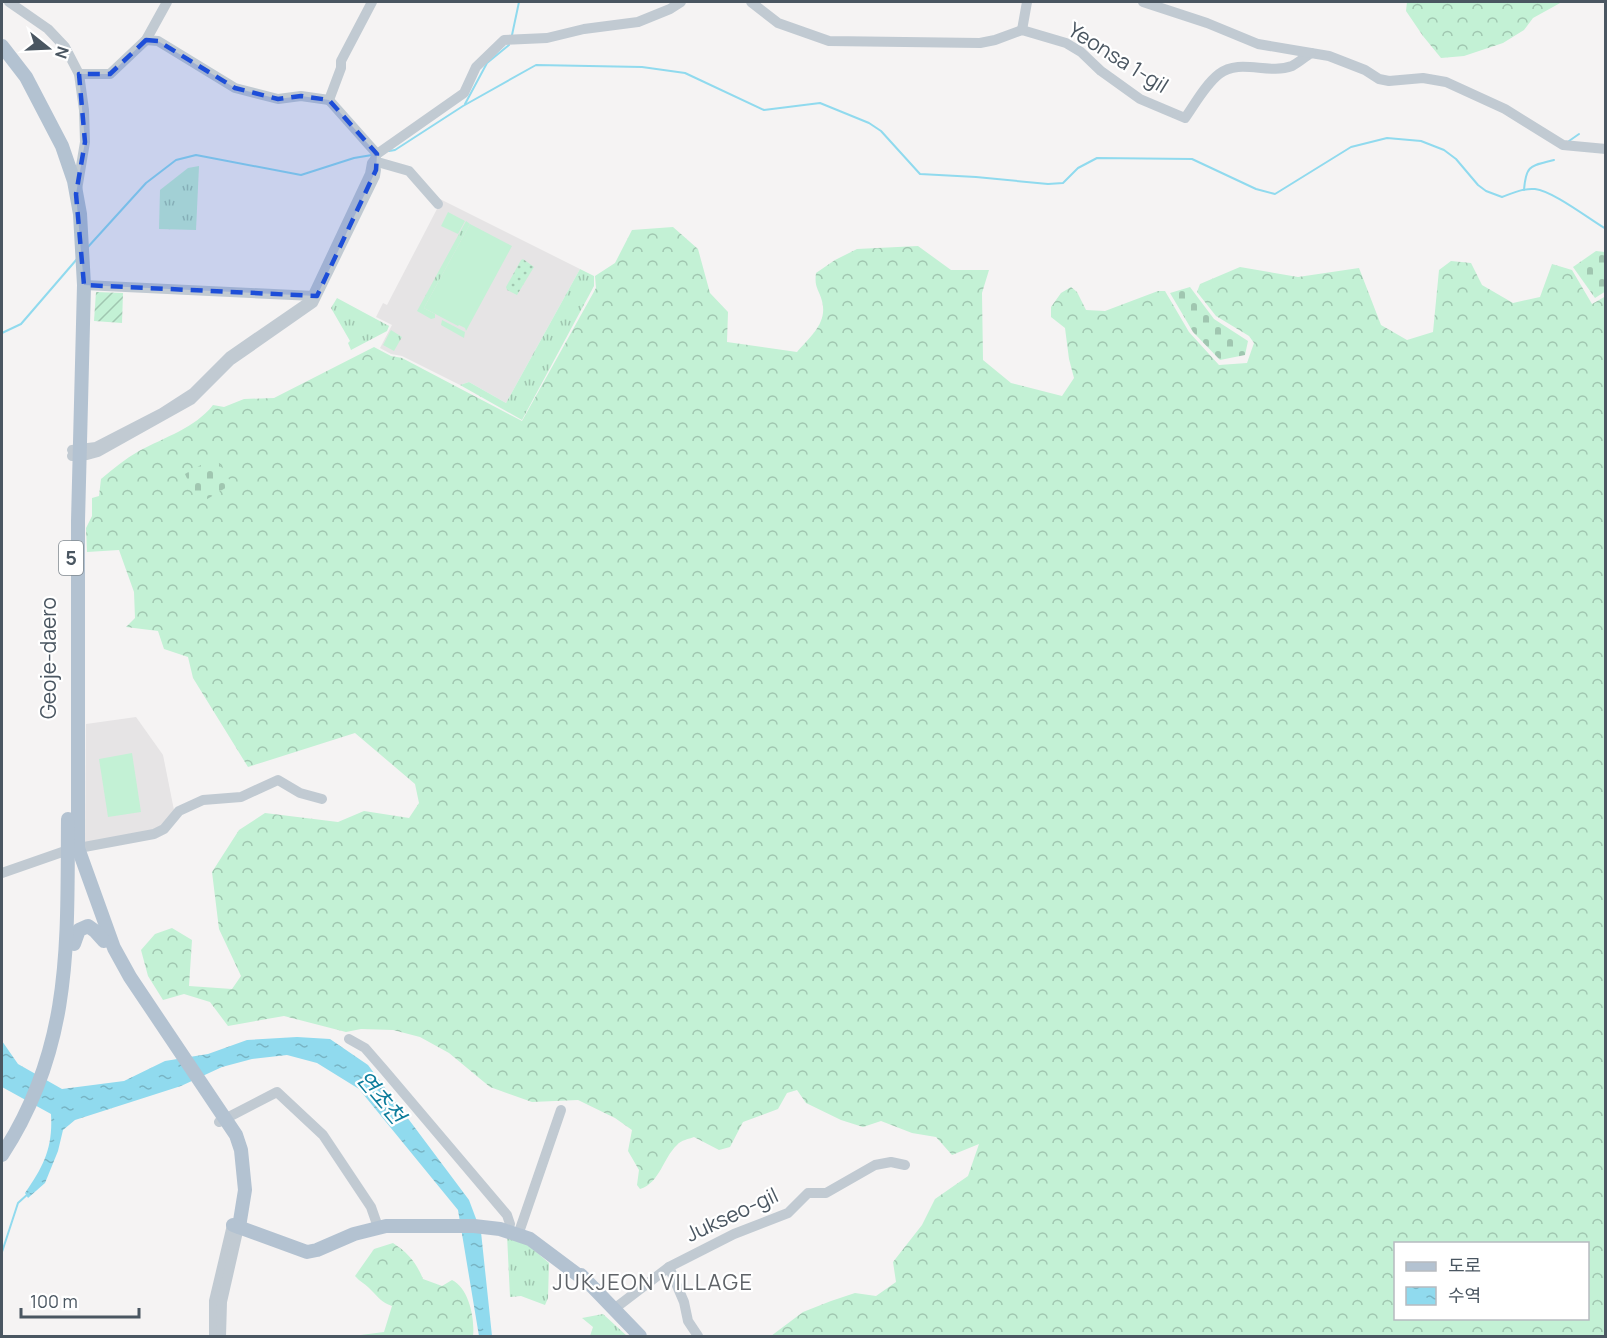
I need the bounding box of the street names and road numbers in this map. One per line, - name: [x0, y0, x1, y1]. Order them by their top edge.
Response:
- street label: Yeonsa 1-gil: [1063, 15, 1174, 99]
- road number: 5: [59, 541, 83, 575]
- street label: Geoje-daero: [34, 597, 62, 719]
- street label: Jukseo-gil: [681, 1180, 782, 1248]

